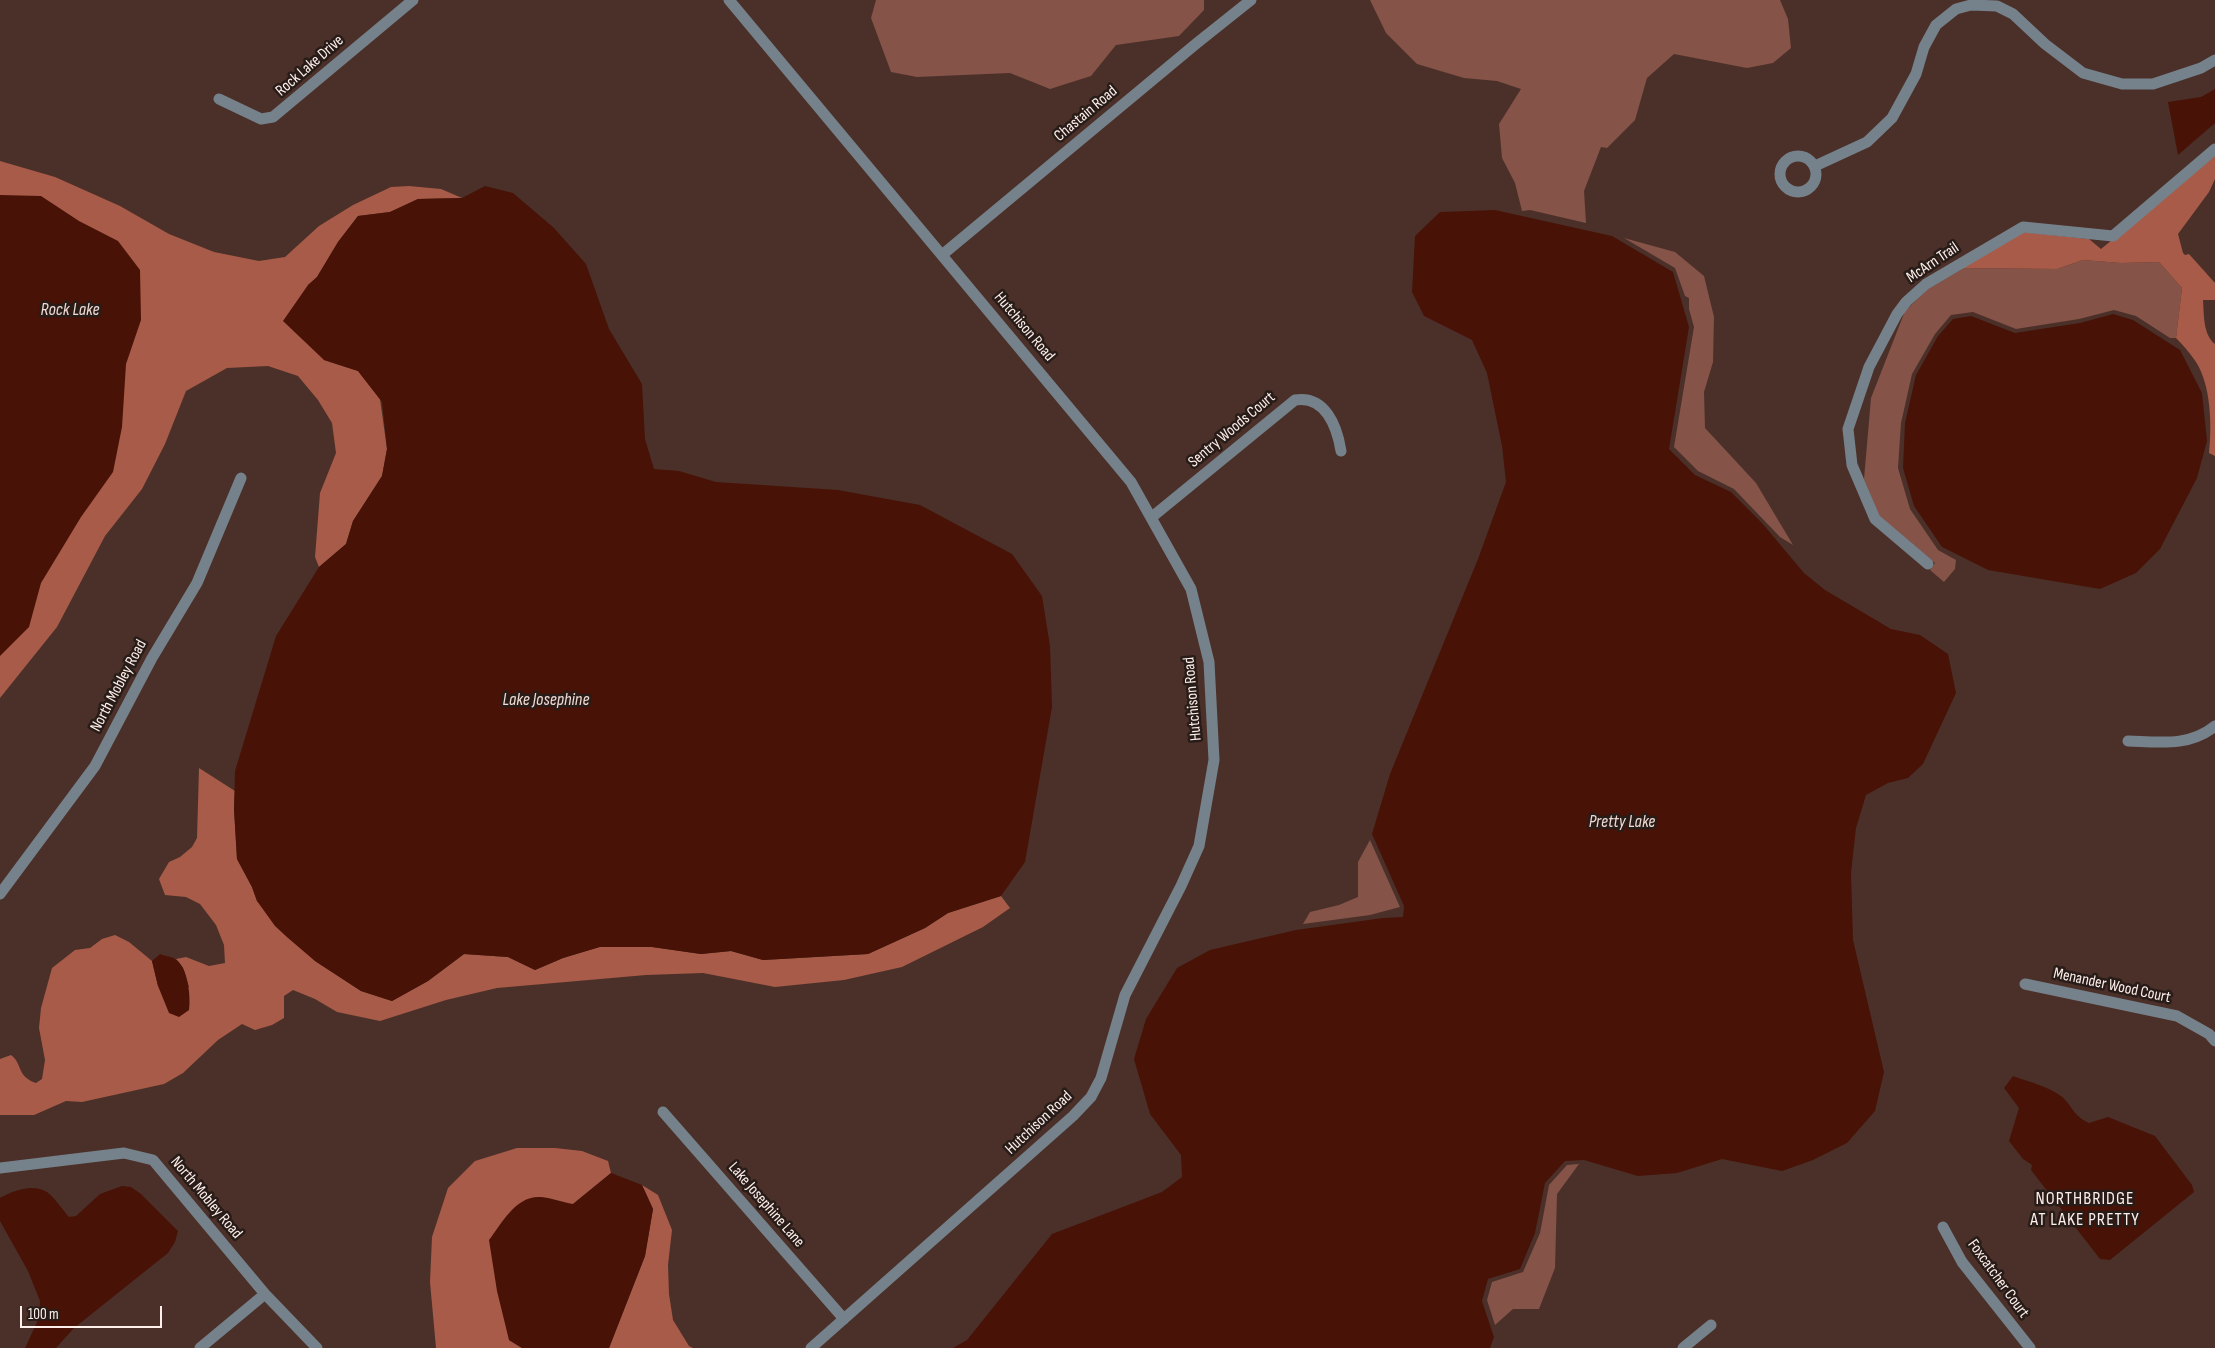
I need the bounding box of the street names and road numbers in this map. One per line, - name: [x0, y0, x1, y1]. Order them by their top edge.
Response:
- street label: Rock Lake Drive: [272, 31, 348, 101]
- street label: Chastain Road: [1051, 82, 1121, 146]
- street label: McArn Trail: [1903, 239, 1963, 287]
- street label: Hutchison Road: [990, 289, 1058, 365]
- street label: Sentry Woods Court: [1185, 388, 1279, 472]
- street label: North Mobley Road: [87, 637, 151, 735]
- street label: Hutchison Road: [1180, 656, 1206, 742]
- street label: Menander Wood Court: [2052, 964, 2172, 1008]
- street label: Hutchison Road: [1002, 1087, 1076, 1159]
- street label: North Mobley Road: [166, 1153, 246, 1243]
- street label: Lake Josephine Lane: [724, 1158, 808, 1252]
- street label: Foxcatcher Court: [1963, 1236, 2033, 1322]

